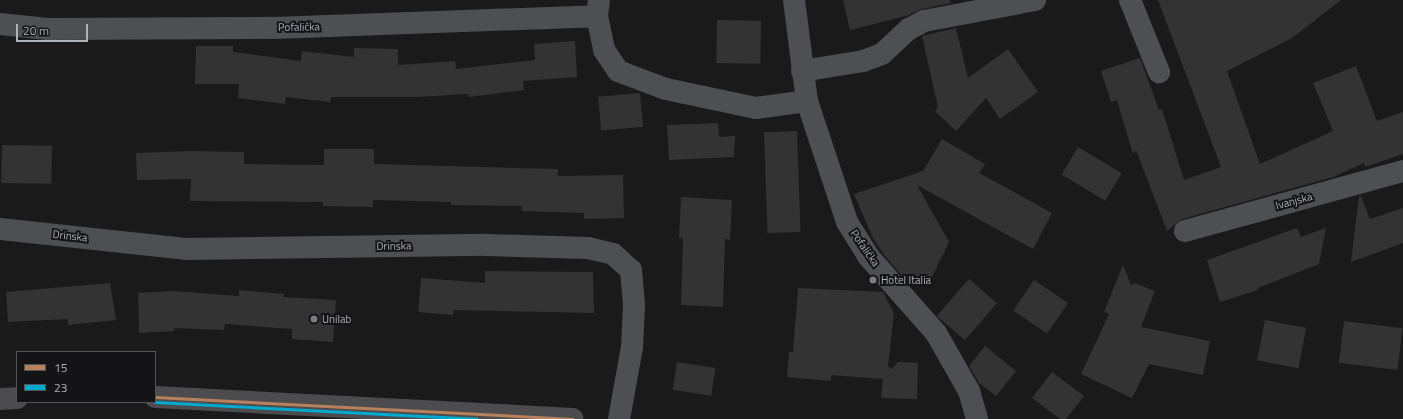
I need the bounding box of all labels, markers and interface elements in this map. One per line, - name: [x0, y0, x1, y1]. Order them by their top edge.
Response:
- scale bar: [18, 16, 90, 42]
- street label: Pofalićka: [278, 20, 320, 34]
- text: 20 m: [23, 21, 49, 40]
- street label: Ivanjska: [1274, 190, 1314, 212]
- street label: Pofalićka: [848, 227, 882, 269]
- street label: Drinska: [52, 228, 88, 244]
- street label: Drinska: [376, 239, 412, 253]
- place label: Hotel Italia: [881, 273, 931, 287]
- marker: Hotel Italia: [868, 275, 878, 285]
- place label: Unilab: [322, 312, 351, 326]
- marker: Unilab: [309, 314, 319, 324]
- legend: [16, 351, 156, 403]
- text: 15: [54, 358, 67, 377]
- text: 23: [54, 378, 67, 397]

